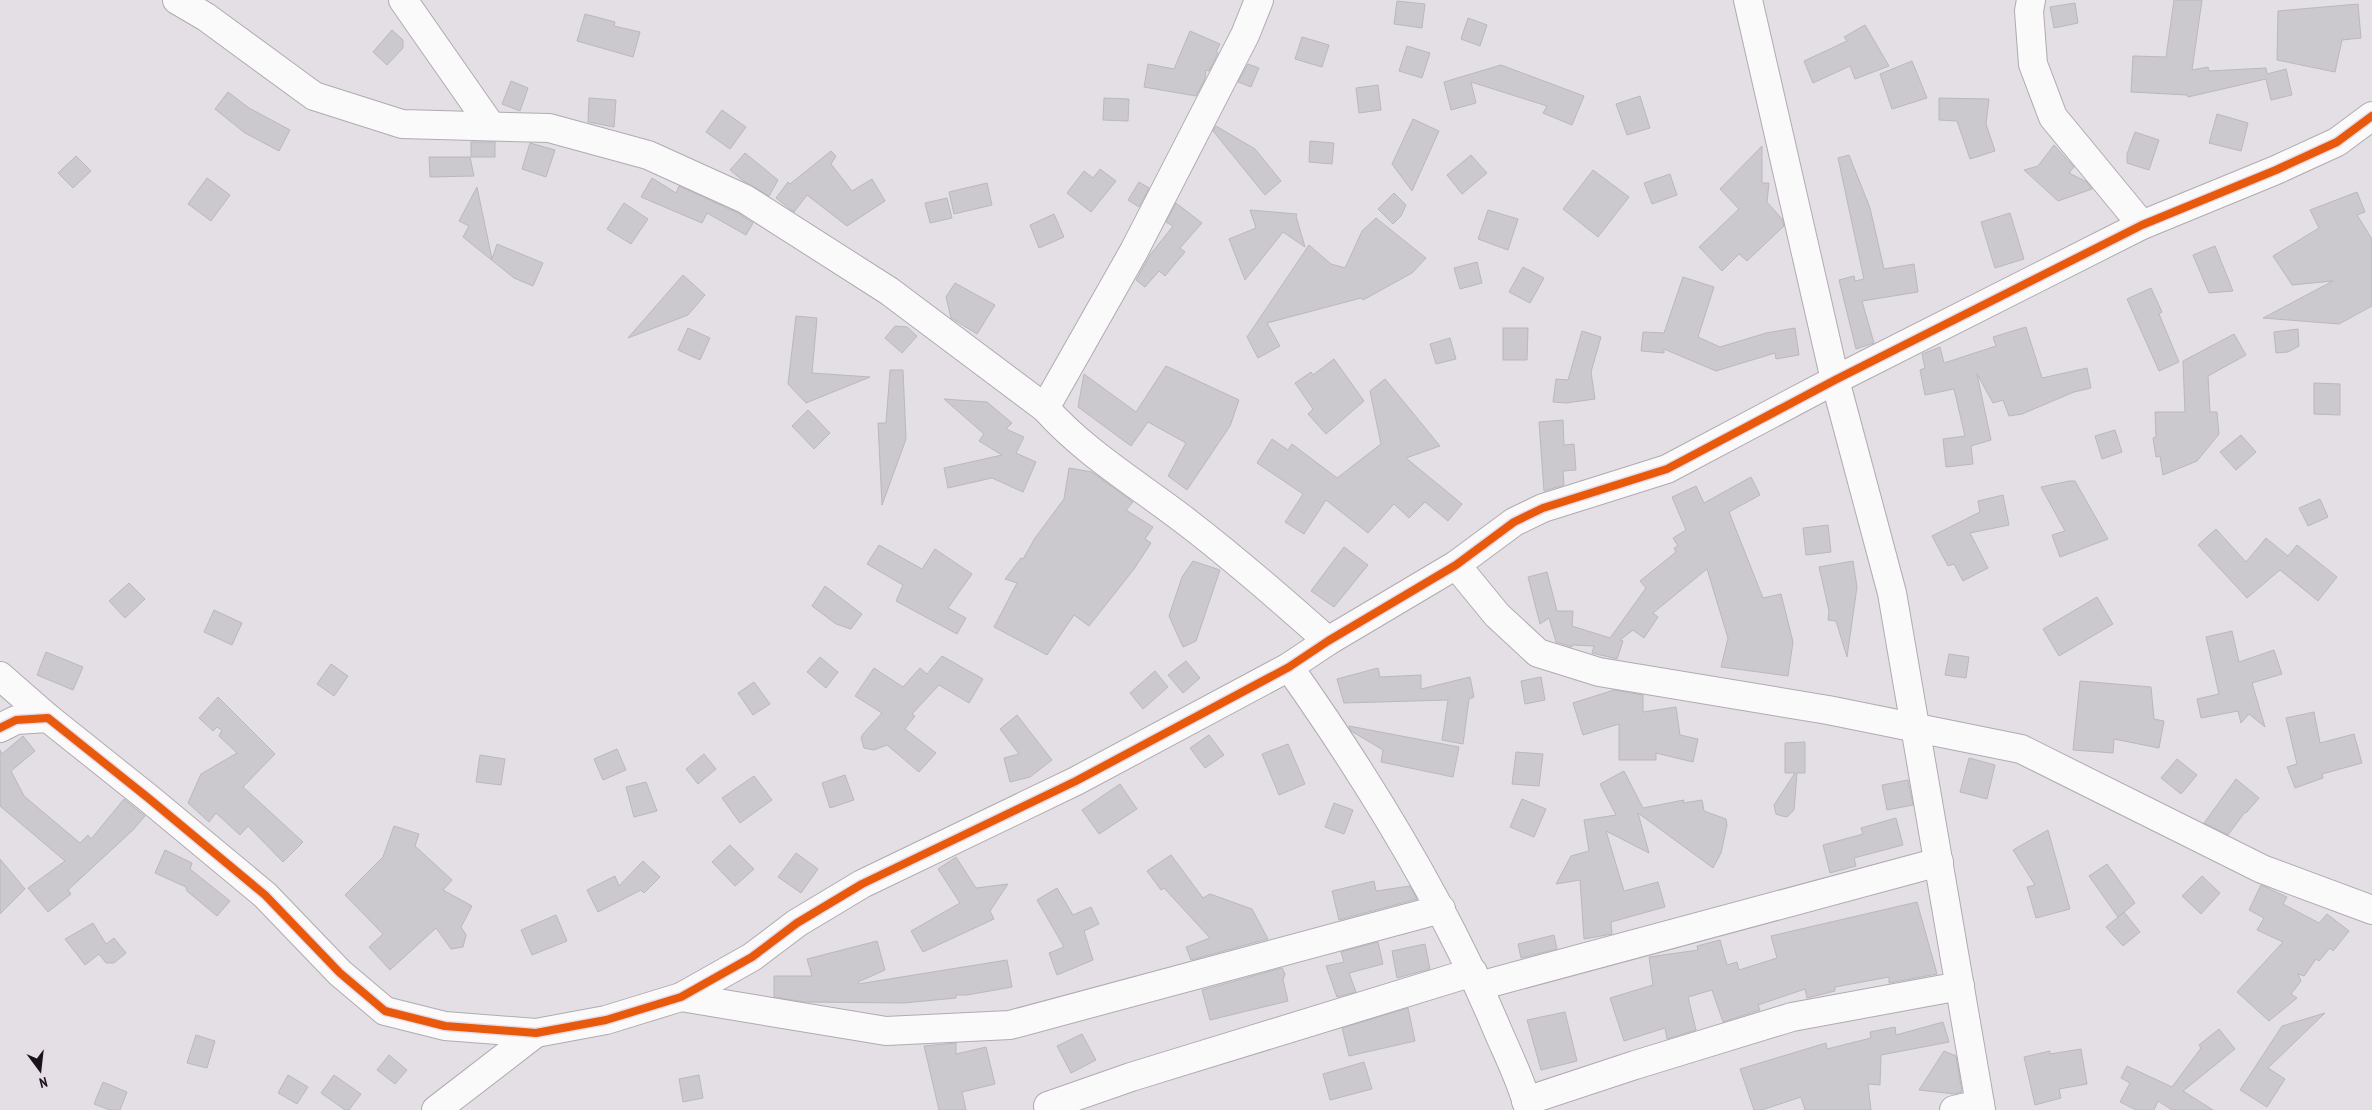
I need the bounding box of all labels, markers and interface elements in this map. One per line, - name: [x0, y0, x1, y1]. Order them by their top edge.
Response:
- north arrow: [15, 1045, 65, 1095]
- text: N: [37, 1073, 49, 1092]

